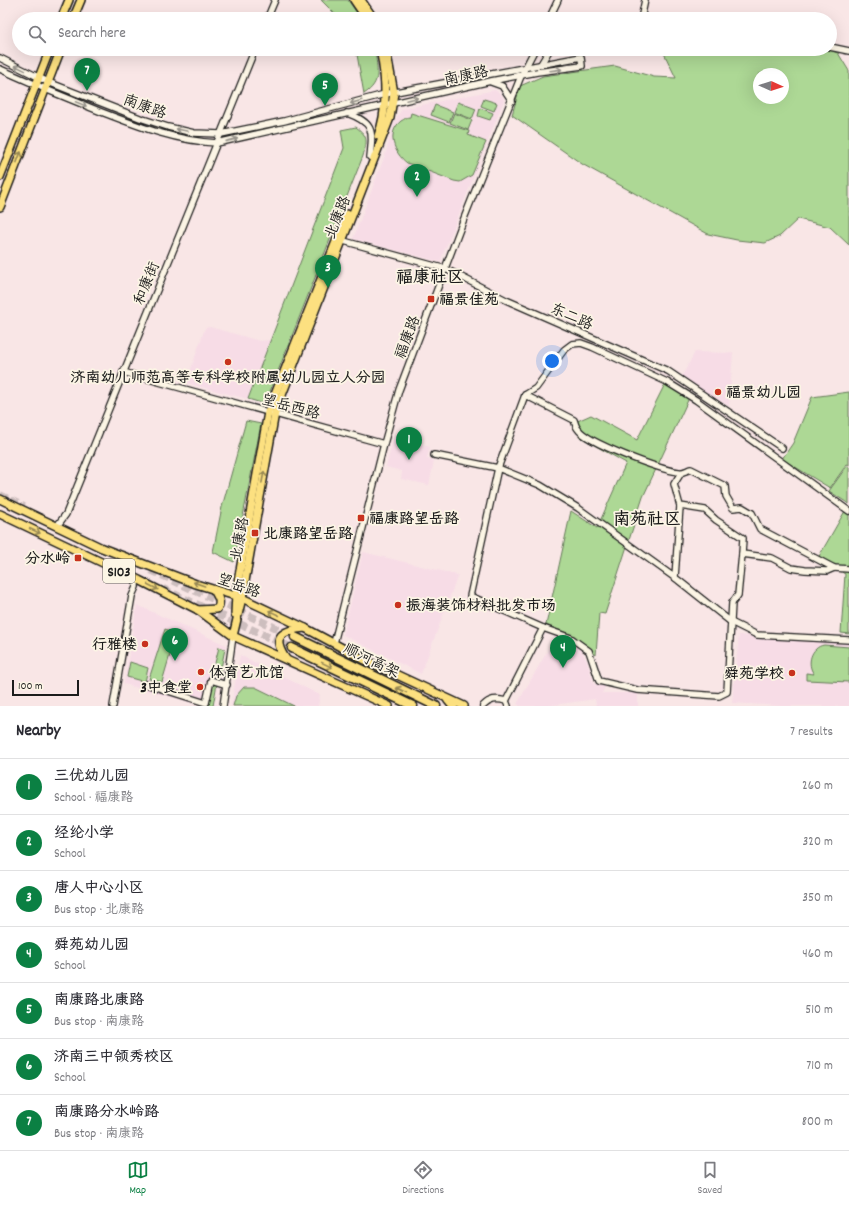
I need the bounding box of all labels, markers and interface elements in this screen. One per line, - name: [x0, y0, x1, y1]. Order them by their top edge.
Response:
- search box: [12, 12, 837, 56]
- icon: search: [26, 23, 48, 45]
- text: Search here: [58, 23, 126, 45]
- pin: 7: [74, 58, 100, 91]
- street label: 南康路: [442, 62, 491, 92]
- one-way arrow: [14, 64, 26, 71]
- one-way arrow: [549, 66, 562, 74]
- north arrow: [753, 68, 789, 104]
- pin: 5: [312, 73, 338, 106]
- street label: 南康路: [119, 90, 169, 126]
- one-way arrow: [405, 94, 418, 102]
- one-way arrow: [350, 99, 363, 106]
- one-way arrow: [75, 101, 87, 108]
- one-way arrow: [176, 126, 189, 134]
- one-way arrow: [225, 135, 238, 143]
- one-way arrow: [15, 152, 23, 164]
- pin: 2: [404, 164, 430, 197]
- street label: 北康路: [320, 193, 357, 243]
- pin: 3: [315, 255, 341, 288]
- street label: 和康街: [129, 259, 166, 309]
- district label: 福康社区: [396, 267, 464, 291]
- place label: 福景佳苑: [439, 290, 499, 312]
- marker: 福景佳苑: [426, 294, 436, 304]
- street label: 东二路: [546, 299, 596, 337]
- street label: 福康路: [391, 313, 427, 363]
- your location: [542, 351, 562, 371]
- marker: 济南幼儿师范高等专科学校附属幼儿园立人分园: [223, 357, 233, 367]
- place label: 济南幼儿师范高等专科学校附属幼儿园立人分园: [70, 368, 386, 390]
- place label: 福景幼儿园: [726, 383, 801, 405]
- marker: 福景幼儿园: [713, 387, 723, 397]
- street label: 望岳西路: [259, 390, 322, 426]
- pin: 1: [396, 427, 422, 460]
- one-way arrow: [260, 471, 268, 484]
- place label: 福康路望岳路: [369, 509, 459, 531]
- district label: 南苑社区: [613, 509, 681, 533]
- marker: 福康路望岳路: [356, 513, 366, 523]
- street label: 北康路: [226, 515, 256, 563]
- place label: 北康路望岳路: [263, 524, 353, 546]
- one-way arrow: [29, 528, 41, 535]
- marker: 北康路望岳路: [250, 528, 260, 538]
- place label: 分水岭: [25, 549, 70, 571]
- marker: 分水岭: [73, 553, 83, 563]
- road number: S103: [103, 559, 135, 583]
- street label: 望岳路: [213, 569, 263, 605]
- one-way arrow: [193, 580, 205, 588]
- one-way arrow: [146, 583, 158, 591]
- place label: 振海装饰材料批发市场: [406, 596, 556, 618]
- marker: 振海装饰材料批发市场: [393, 600, 403, 610]
- one-way arrow: [268, 609, 280, 616]
- pin: 6: [162, 628, 188, 661]
- place label: 行雅楼: [92, 635, 137, 657]
- pin: 4: [550, 635, 576, 668]
- marker: 行雅楼: [140, 639, 150, 649]
- street label: 顺河高架: [339, 639, 403, 685]
- one-way arrow: [321, 662, 333, 669]
- place label: 体育艺术馆: [209, 663, 284, 685]
- place label: 舜苑学校: [724, 664, 784, 686]
- marker: 体育艺术馆: [196, 667, 206, 677]
- marker: 舜苑学校: [787, 668, 797, 678]
- scale bar: [12, 678, 79, 697]
- place label: 3中食堂: [140, 678, 192, 700]
- text: 100 m: [18, 679, 42, 695]
- marker: 3中食堂: [195, 682, 205, 692]
- one-way arrow: [395, 686, 407, 693]
- text: Nearby: [16, 720, 60, 744]
- text: 7 results: [790, 723, 833, 742]
- text: 三优幼儿园: [54, 766, 129, 788]
- text: 1: [28, 777, 30, 796]
- text: 260 m: [802, 777, 833, 796]
- text: School · 福康路: [54, 789, 134, 808]
- text: 经纶小学: [54, 823, 114, 845]
- text: 2: [26, 833, 32, 852]
- text: 320 m: [803, 833, 833, 852]
- text: School: [54, 845, 86, 864]
- text: 唐人中心小区: [54, 878, 144, 900]
- text: 3: [26, 889, 32, 908]
- text: 350 m: [802, 889, 833, 908]
- text: Bus stop · 北康路: [54, 901, 144, 920]
- text: 舜苑幼儿园: [54, 935, 129, 957]
- text: 4: [26, 945, 32, 964]
- text: 460 m: [802, 945, 833, 964]
- text: School: [54, 957, 86, 976]
- text: 南康路北康路: [54, 990, 144, 1012]
- text: 5: [26, 1001, 32, 1020]
- text: 510 m: [805, 1001, 833, 1020]
- text: Bus stop · 南康路: [54, 1013, 144, 1032]
- text: 济南三中领秀校区: [54, 1047, 174, 1069]
- text: 6: [26, 1057, 32, 1076]
- text: 710 m: [806, 1057, 833, 1076]
- text: School: [54, 1069, 86, 1088]
- text: 南康路分水岭路: [54, 1102, 159, 1124]
- text: 7: [27, 1113, 31, 1132]
- text: 800 m: [802, 1113, 833, 1132]
- text: Bus stop · 南康路: [54, 1125, 144, 1144]
- tab: Map: [127, 1159, 149, 1199]
- tab: Directions: [402, 1159, 444, 1199]
- tab: Saved: [698, 1159, 722, 1199]

